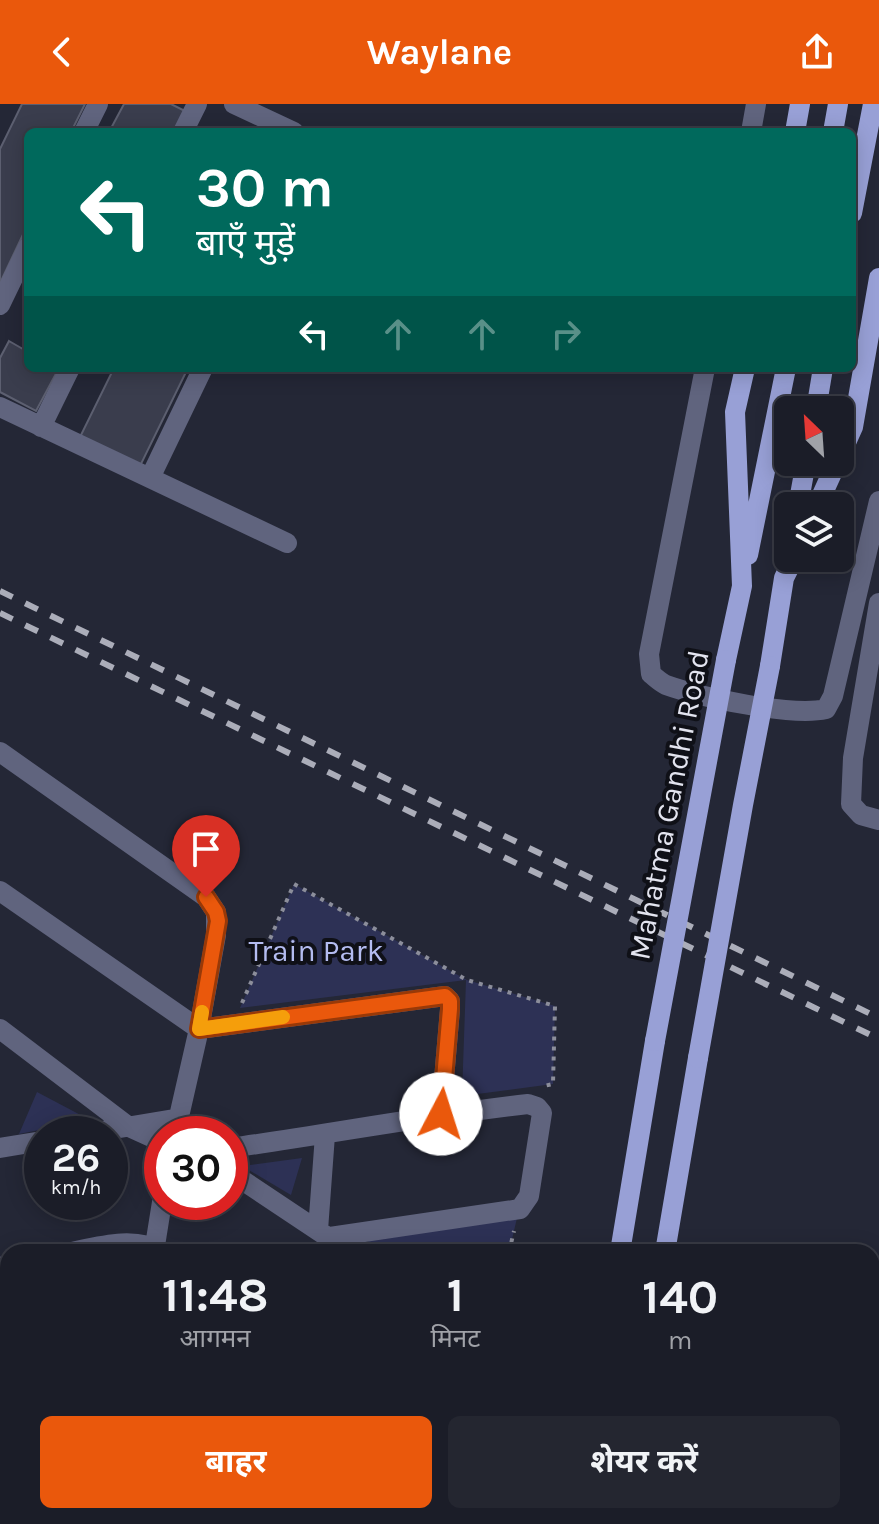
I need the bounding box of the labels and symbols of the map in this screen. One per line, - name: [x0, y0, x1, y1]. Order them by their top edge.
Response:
- north arrow: [774, 396, 854, 476]
- street label: Mahatma Gandhi Road: [621, 647, 717, 963]
- pin: [172, 815, 240, 897]
- park label: Train Park: [248, 933, 384, 969]
- position arrow: [399, 1072, 483, 1156]
- speed limit sign: 30: [144, 1116, 248, 1220]

